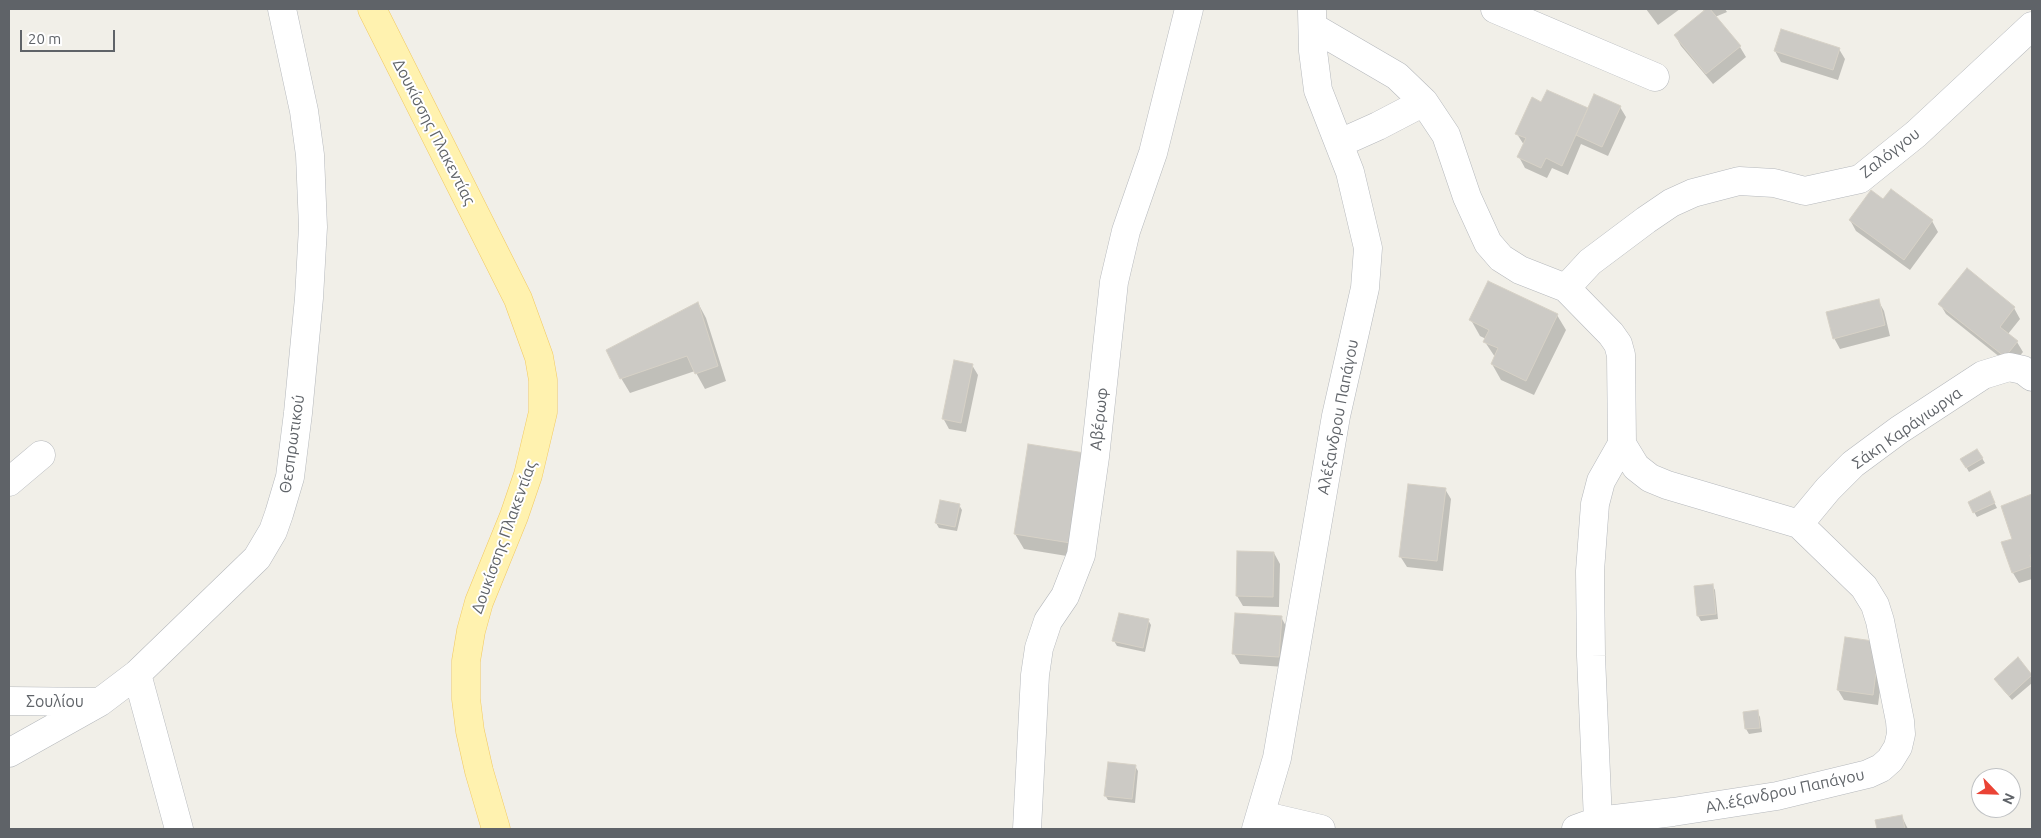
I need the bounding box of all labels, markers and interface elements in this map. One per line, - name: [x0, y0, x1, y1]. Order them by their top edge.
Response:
- scale bar: [22, 20, 118, 52]
- text: 20 m: [28, 30, 61, 47]
- street label: Δουκίσσης Πλακεντίας: [389, 56, 479, 208]
- street label: Ζαλόγγου: [1856, 124, 1924, 182]
- street label: Αλέξανδρου Παπάγου: [1314, 338, 1362, 496]
- street label: Σάκη Καράγιωργα: [1848, 383, 1966, 473]
- street label: Αβέρωφ: [1086, 387, 1112, 451]
- street label: Θεσπρωτικού: [276, 393, 308, 495]
- street label: Δουκίσσης Πλακεντίας: [467, 458, 541, 616]
- street label: Σουλίου: [26, 692, 84, 712]
- street label: Αλ.έξανδρου Παπάγου: [1704, 765, 1866, 817]
- north arrow: [1971, 768, 2021, 818]
- text: N: [1999, 791, 2018, 807]

